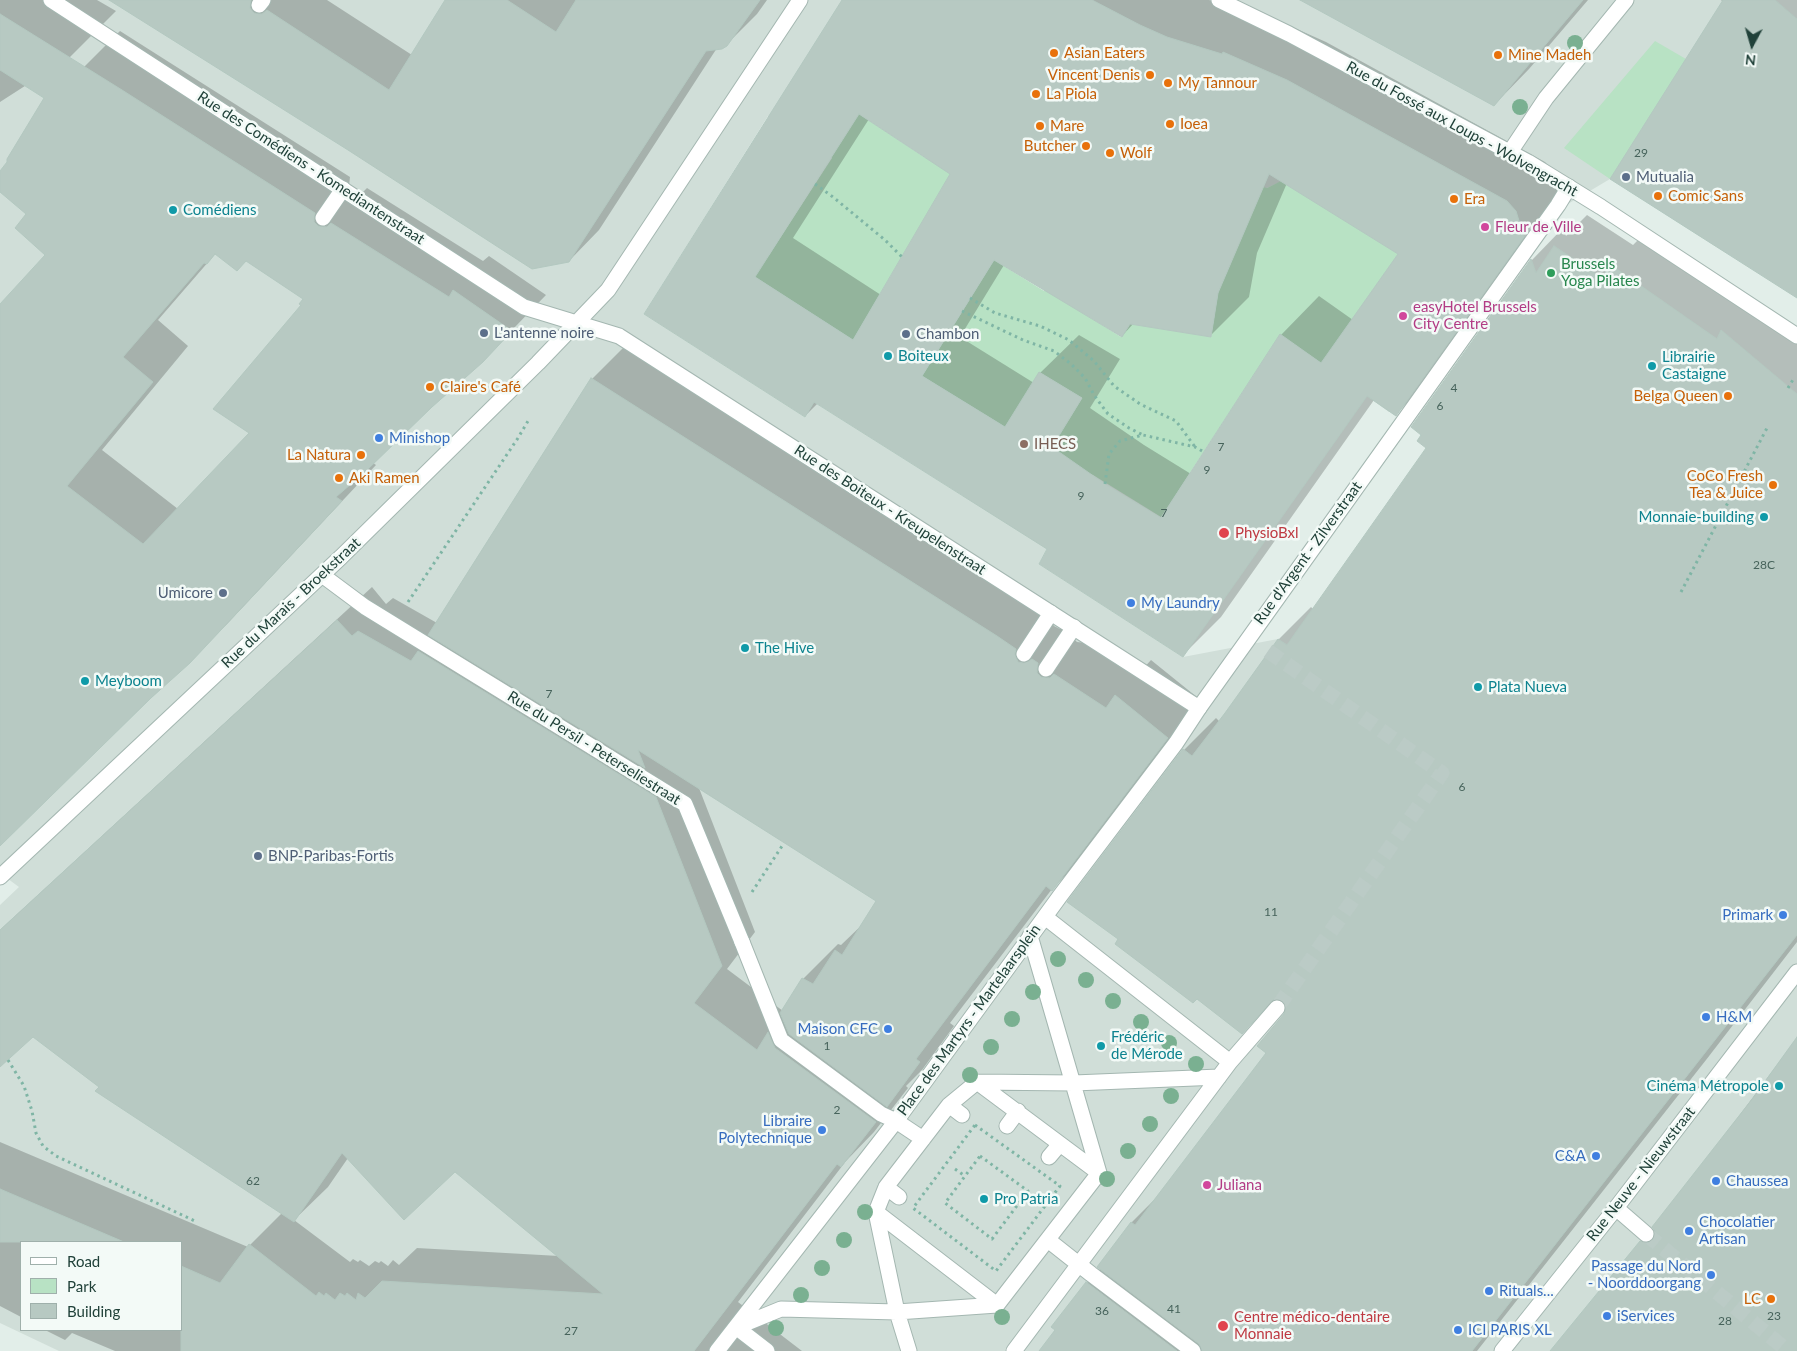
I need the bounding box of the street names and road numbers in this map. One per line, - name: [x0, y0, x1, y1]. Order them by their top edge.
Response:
- street label: Rue du Fossé aux Loups - Wolvengracht: [1343, 58, 1581, 200]
- street label: Rue des Comédiens - Komediantenstraat: [194, 88, 428, 248]
- street label: Rue des Boiteux - Kreupelenstraat: [791, 441, 989, 579]
- street label: Rue d'Argent - Zilverstraat: [1250, 478, 1366, 628]
- street label: Rue du Marais - Broekstraat: [218, 534, 364, 672]
- street label: Rue du Persil - Peterseliestraat: [504, 687, 684, 809]
- street label: Place des Martyrs - Martelaarsplein: [893, 921, 1045, 1119]
- street label: Rue Neuve - Nieuwstraat: [1583, 1103, 1699, 1245]

